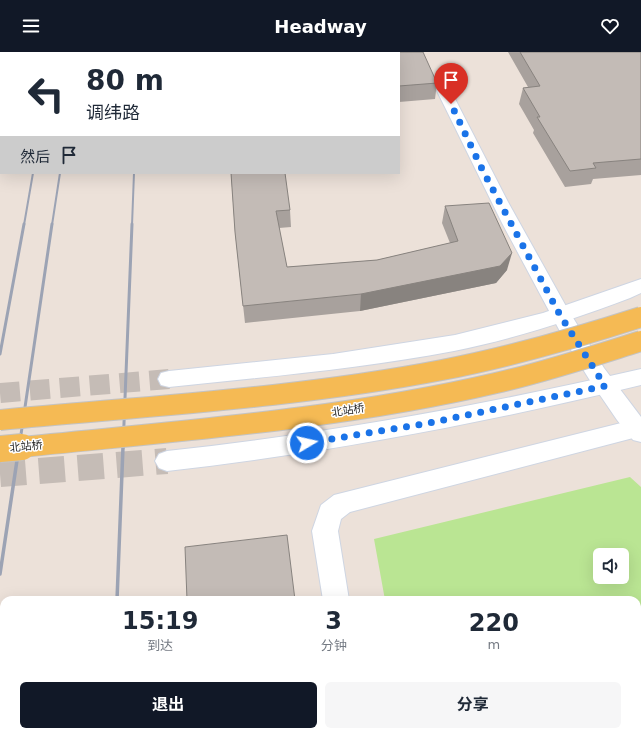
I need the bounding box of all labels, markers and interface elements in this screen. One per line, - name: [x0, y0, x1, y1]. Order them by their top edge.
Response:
- icon: menu: [20, 15, 42, 37]
- icon: heart: [599, 15, 621, 37]
- text: Headway: [274, 16, 367, 37]
- pin: [434, 63, 468, 104]
- text: 80 m: [86, 64, 164, 97]
- icon: left: [20, 68, 72, 120]
- icon: arrive: [440, 69, 462, 91]
- text: 调纬路: [86, 102, 140, 123]
- icon: arrive: [58, 144, 80, 166]
- text: 然后: [20, 148, 50, 166]
- street label: 北站桥: [331, 401, 365, 419]
- position arrow: [286, 422, 328, 464]
- street label: 北站桥: [9, 438, 43, 455]
- map controls: [593, 548, 629, 584]
- button: sound: [593, 548, 629, 584]
- text: 15:19: [122, 607, 199, 635]
- text: 3: [325, 607, 342, 635]
- text: 220: [469, 609, 519, 637]
- text: m: [487, 637, 500, 652]
- text: 到达: [147, 638, 173, 653]
- text: 分钟: [321, 638, 347, 653]
- button: 退出: [20, 682, 317, 728]
- button: 分享: [325, 682, 621, 728]

